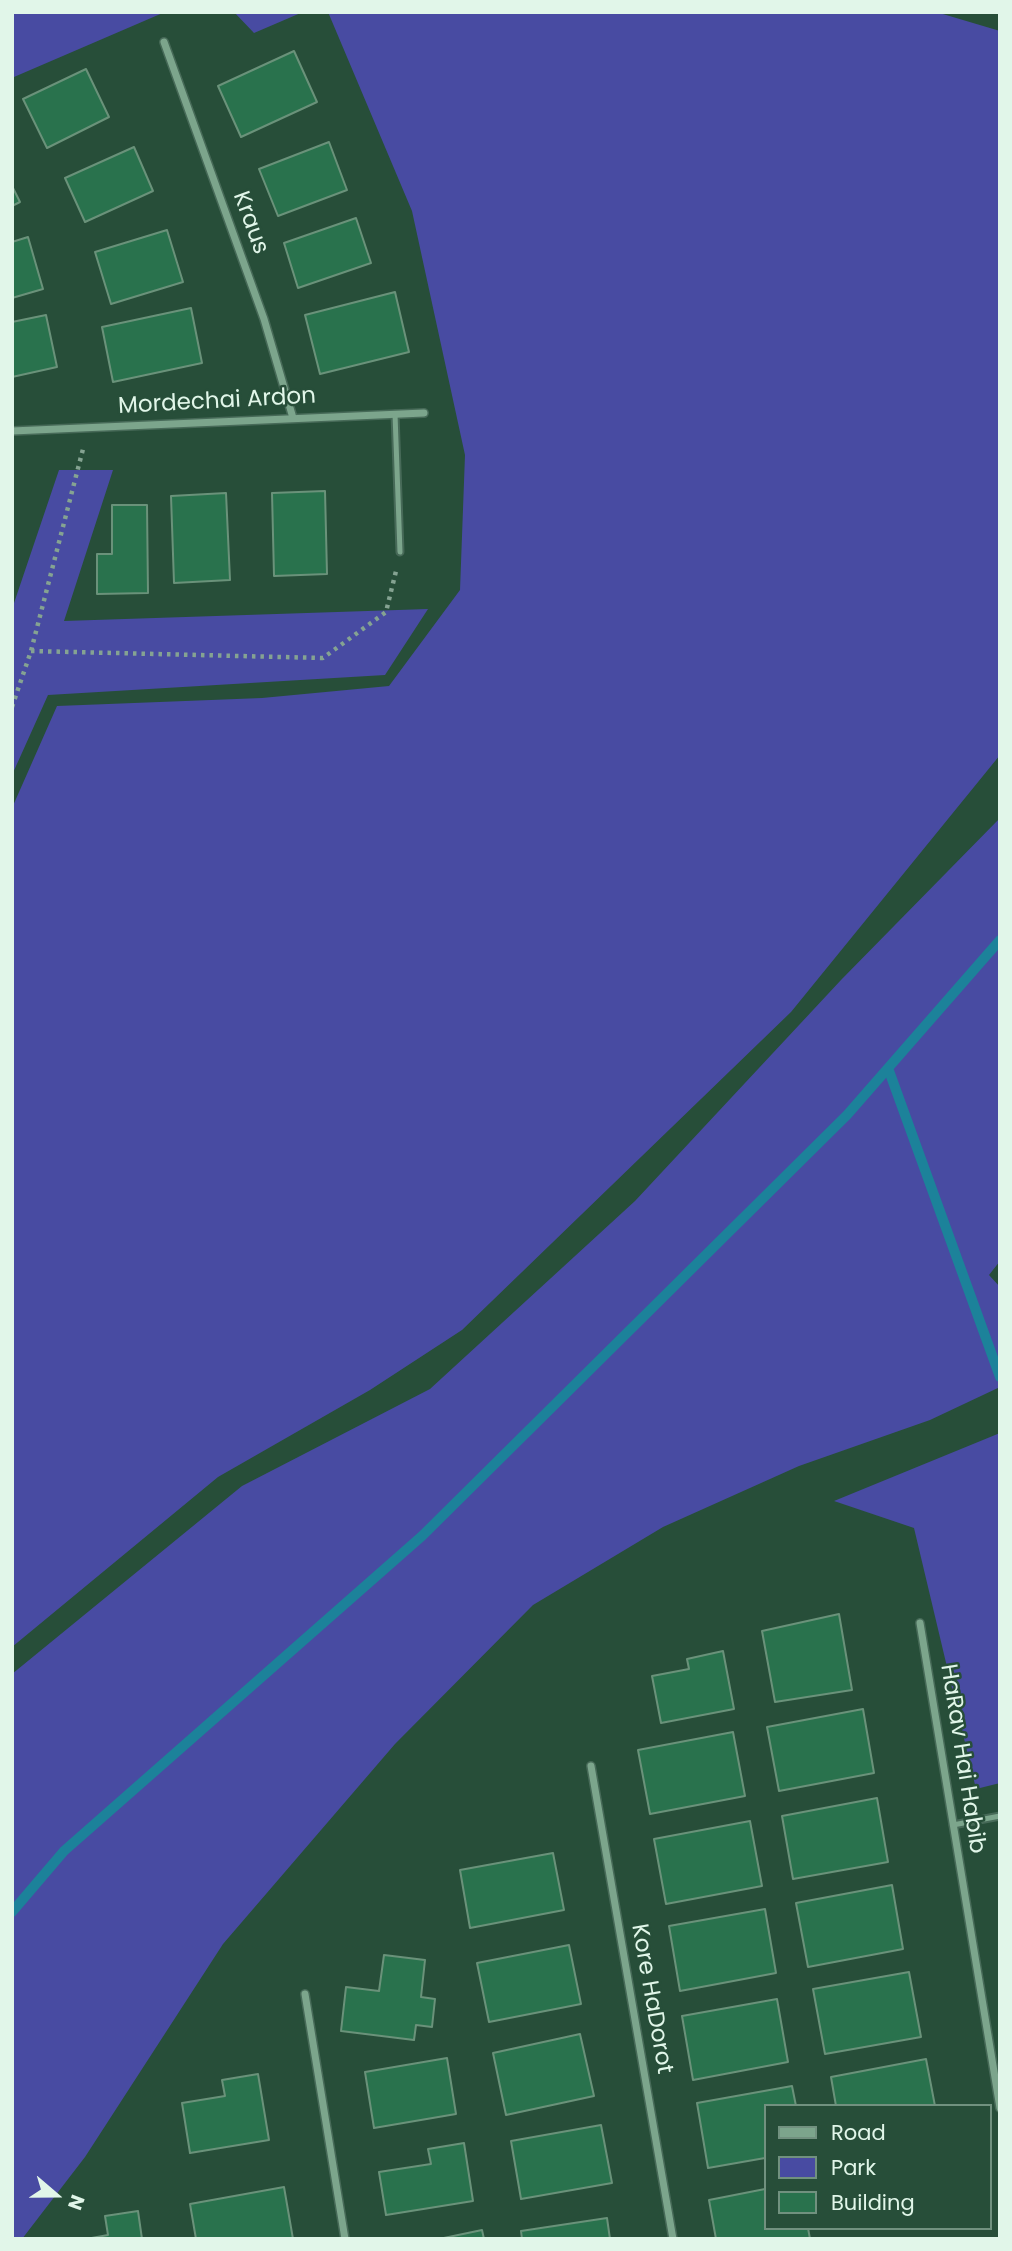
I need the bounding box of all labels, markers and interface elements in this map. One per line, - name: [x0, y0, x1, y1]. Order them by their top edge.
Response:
- street label: Kraus: [226, 188, 274, 258]
- street label: Mordechai Ardon: [117, 383, 317, 421]
- street label: HaRav Hai Habib: [933, 1662, 991, 1856]
- street label: Kore HaDorot: [624, 1922, 678, 2076]
- legend: [764, 2104, 991, 2230]
- text: Road: [831, 2118, 886, 2147]
- text: Park: [831, 2153, 876, 2182]
- north arrow: [21, 2160, 91, 2230]
- text: Building: [831, 2188, 915, 2217]
- text: N: [61, 2191, 91, 2214]

